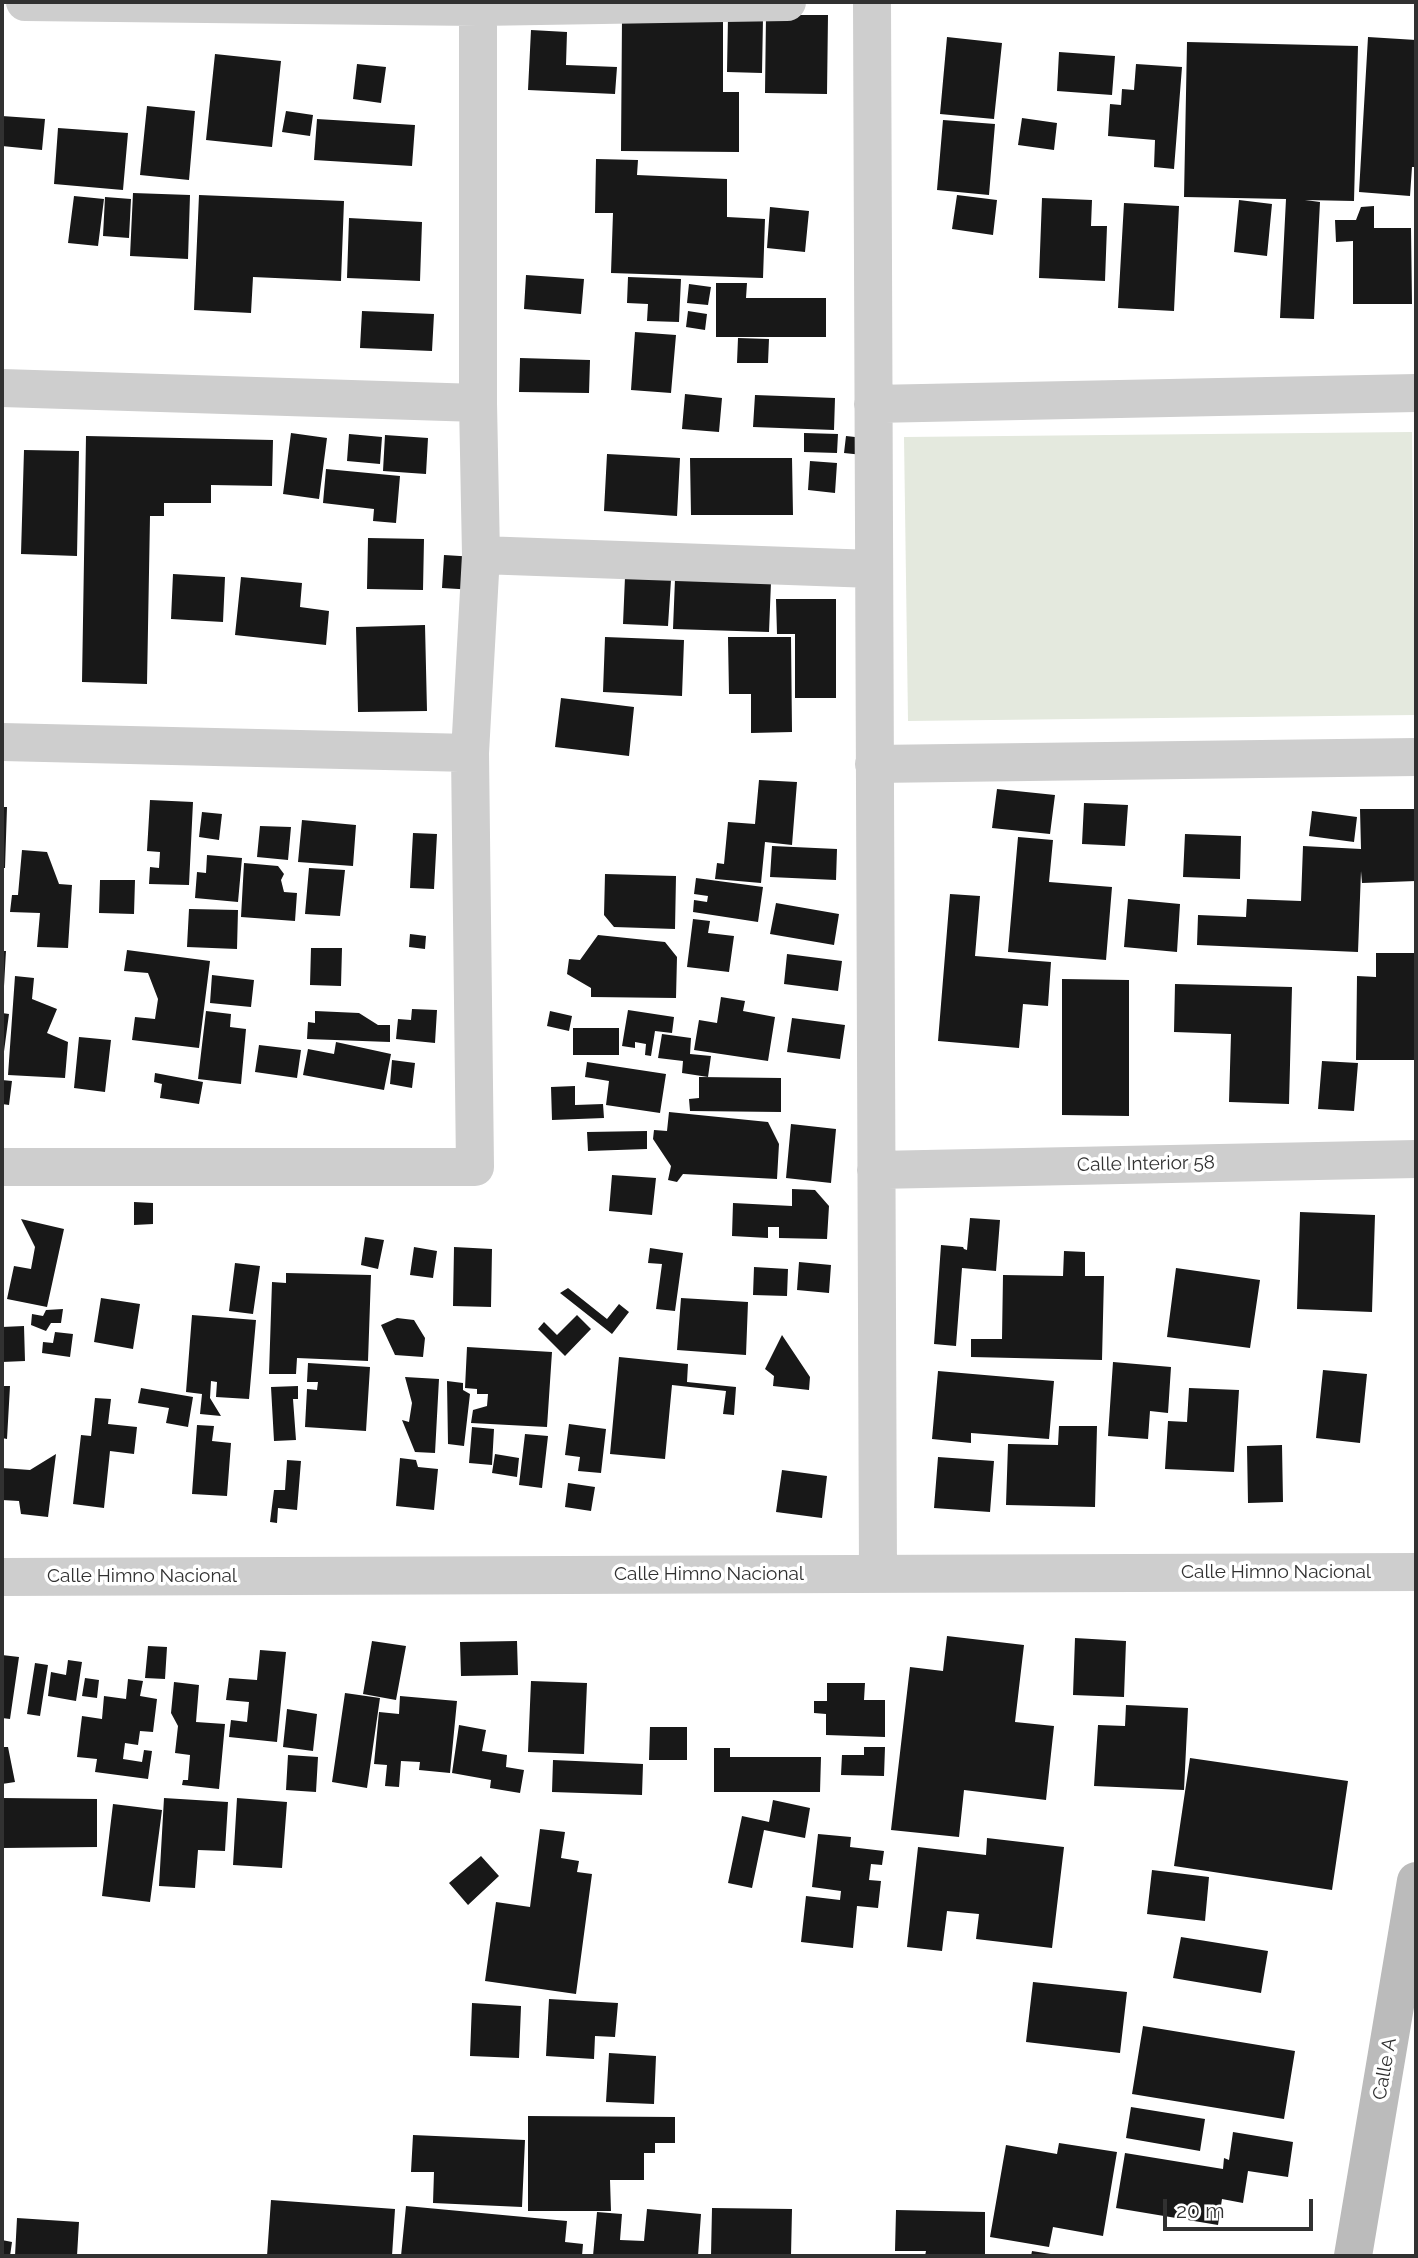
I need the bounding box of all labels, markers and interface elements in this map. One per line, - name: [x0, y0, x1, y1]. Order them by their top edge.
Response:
- street label: Calle Interior 58: [1077, 1151, 1215, 1177]
- street label: Calle Himno Nacional: [1181, 1561, 1371, 1583]
- street label: Calle Himno Nacional: [614, 1563, 804, 1585]
- street label: Calle Himno Nacional: [47, 1565, 237, 1587]
- street label: Calle A: [1368, 2036, 1402, 2102]
- scale bar: [1166, 2184, 1316, 2228]
- text: 20 m: [1176, 2198, 1224, 2223]

